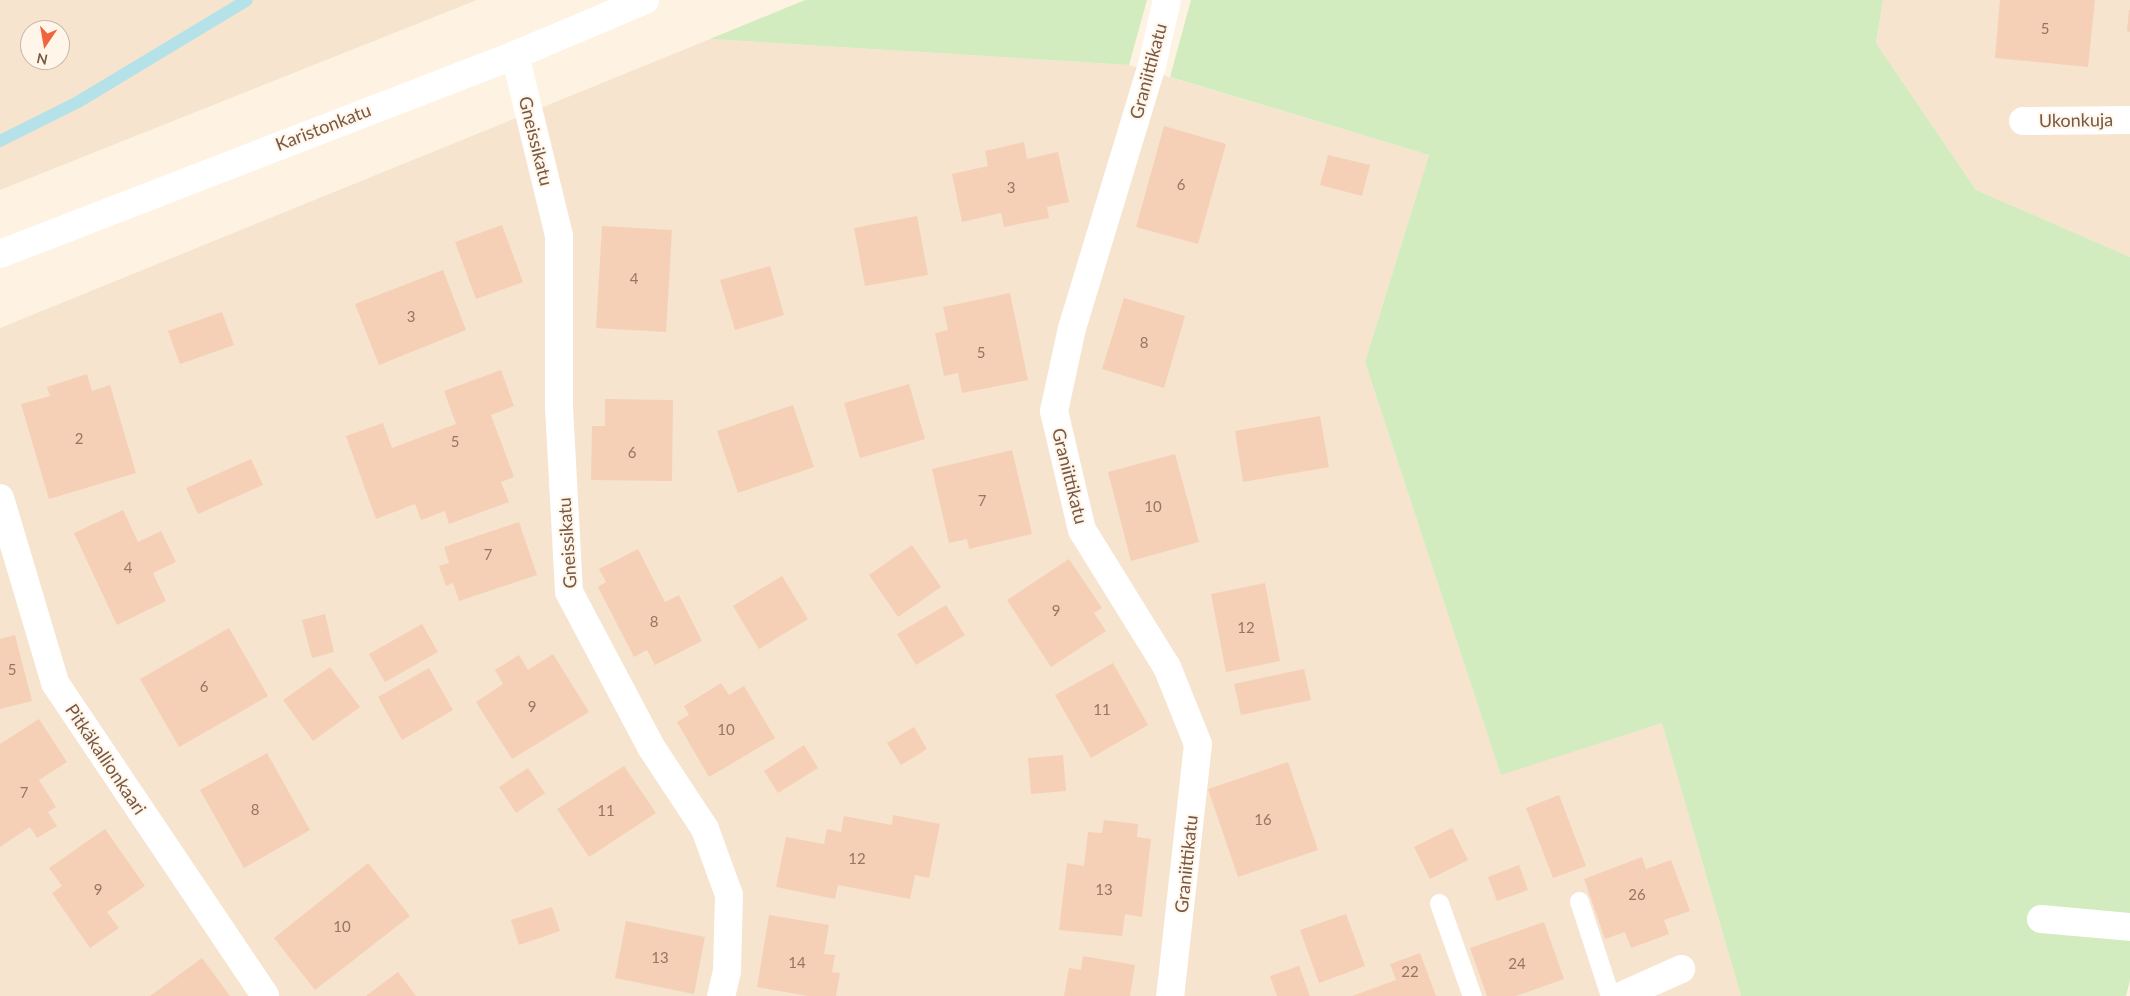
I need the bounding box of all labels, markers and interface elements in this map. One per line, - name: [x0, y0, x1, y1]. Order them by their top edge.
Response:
- north arrow: [20, 20, 70, 70]
- house number: 5: [2041, 20, 2049, 38]
- street label: Graniittikatu: [1125, 21, 1171, 121]
- text: N: [35, 50, 49, 69]
- street label: Gneissikatu: [514, 94, 558, 188]
- street label: Karistonkatu: [272, 99, 374, 155]
- street label: Ukonkuja: [2039, 109, 2113, 131]
- house number: 6: [1177, 176, 1185, 194]
- house number: 3: [1007, 179, 1015, 197]
- house number: 4: [630, 270, 638, 288]
- house number: 3: [407, 308, 415, 326]
- house number: 8: [1140, 334, 1148, 352]
- house number: 5: [977, 344, 985, 362]
- street label: Graniittikatu: [1048, 426, 1092, 526]
- house number: 2: [75, 430, 83, 448]
- house number: 5: [451, 433, 459, 451]
- house number: 6: [628, 444, 636, 462]
- house number: 7: [978, 492, 986, 510]
- street label: Gneissikatu: [553, 497, 581, 589]
- house number: 10: [1144, 498, 1162, 516]
- house number: 7: [484, 546, 492, 564]
- house number: 4: [124, 559, 132, 577]
- house number: 9: [1052, 602, 1060, 620]
- house number: 8: [650, 613, 658, 631]
- house number: 12: [1237, 619, 1255, 637]
- house number: 5: [8, 661, 16, 679]
- house number: 6: [200, 678, 208, 696]
- house number: 9: [528, 698, 536, 716]
- street label: Pitkäkallionkaari: [61, 700, 151, 818]
- house number: 11: [1093, 701, 1111, 719]
- house number: 10: [717, 721, 735, 739]
- house number: 7: [20, 784, 28, 802]
- house number: 8: [251, 801, 259, 819]
- house number: 11: [597, 802, 615, 820]
- house number: 16: [1254, 811, 1272, 829]
- street label: Graniittikatu: [1170, 814, 1202, 914]
- house number: 12: [848, 850, 866, 868]
- house number: 9: [94, 881, 102, 899]
- house number: 13: [1095, 881, 1113, 899]
- house number: 26: [1628, 886, 1646, 904]
- house number: 10: [333, 918, 351, 936]
- house number: 13: [651, 949, 669, 967]
- house number: 14: [788, 954, 806, 972]
- house number: 24: [1508, 955, 1526, 973]
- house number: 22: [1401, 963, 1419, 981]

